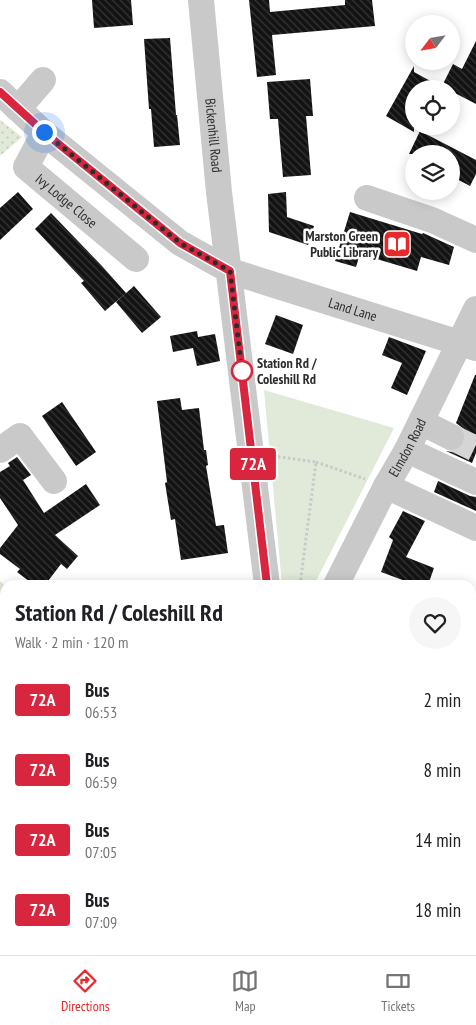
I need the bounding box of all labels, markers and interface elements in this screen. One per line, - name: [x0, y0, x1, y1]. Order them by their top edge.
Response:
- north arrow: [405, 15, 460, 70]
- map controls: [405, 15, 460, 200]
- button: locate: [405, 80, 460, 135]
- street label: Bickenhill Road: [201, 97, 226, 173]
- your location: [32, 120, 57, 145]
- button: layers: [405, 145, 460, 200]
- street label: Ivy Lodge Close: [32, 170, 101, 232]
- place label: Marston Green Public Library: [305, 227, 378, 261]
- library icon: Marston Green Public Library: [382, 229, 412, 259]
- street label: Land Lane: [326, 293, 379, 325]
- place label: Station Rd / Coleshill Rd: [257, 354, 318, 388]
- marker: Station Rd / Coleshill Rd: [231, 360, 253, 382]
- street label: Elmdon Road: [384, 415, 430, 480]
- line badge: 72A: [224, 448, 282, 480]
- text: 72A: [240, 452, 266, 475]
- text: Station Rd / Coleshill Rd: [15, 597, 223, 628]
- button: heart: [409, 597, 461, 649]
- text: Walk · 2 min · 120 m: [15, 632, 128, 652]
- text: Bus: [85, 678, 109, 702]
- text: 72A: [29, 688, 56, 711]
- text: 2 min: [424, 688, 461, 712]
- text: 06:53: [85, 702, 117, 722]
- text: Bus: [85, 748, 109, 772]
- text: 72A: [29, 758, 56, 781]
- text: 8 min: [424, 758, 461, 782]
- text: 06:59: [85, 772, 117, 792]
- text: Bus: [85, 818, 109, 842]
- text: 72A: [29, 828, 56, 851]
- text: 14 min: [415, 828, 461, 852]
- text: 07:05: [85, 842, 117, 862]
- text: Bus: [85, 888, 109, 912]
- text: 72A: [29, 898, 56, 921]
- text: 18 min: [415, 898, 461, 922]
- text: 07:09: [85, 912, 117, 932]
- tab: Directions: [61, 967, 110, 1015]
- tab: Map: [231, 967, 259, 1015]
- tab: Tickets: [381, 967, 415, 1015]

